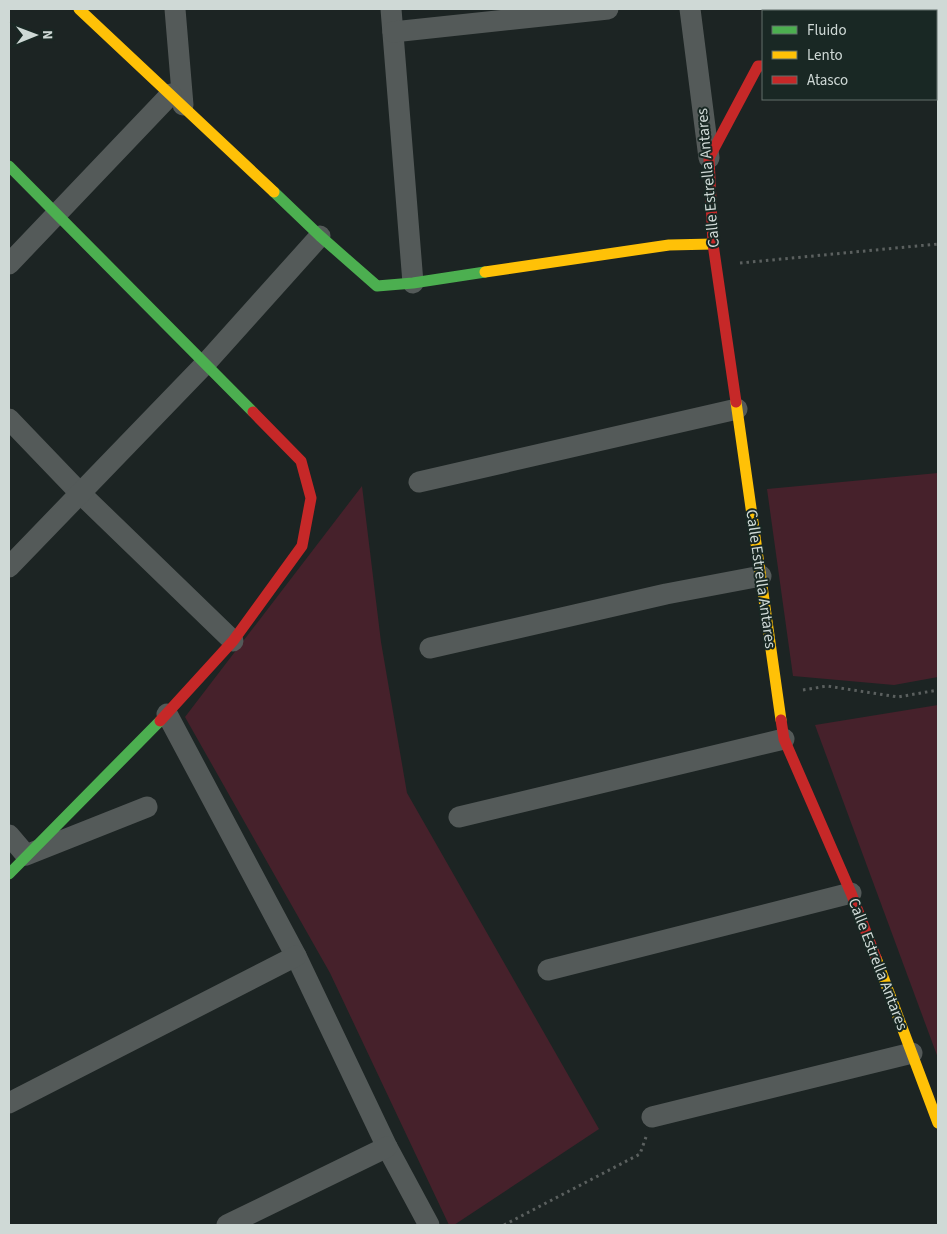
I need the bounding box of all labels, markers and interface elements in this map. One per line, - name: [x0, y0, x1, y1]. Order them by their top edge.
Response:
- north arrow: [10, 10, 60, 60]
- legend: [762, 10, 937, 100]
- text: Fluido: [807, 20, 847, 41]
- text: N: [37, 30, 57, 40]
- text: Lento: [807, 45, 843, 66]
- text: Atasco: [807, 70, 848, 91]
- street label: Calle Estrella Antares: [691, 107, 725, 249]
- street label: Calle Estrella Antares: [740, 508, 782, 650]
- street label: Calle Estrella Antares: [843, 895, 913, 1034]

